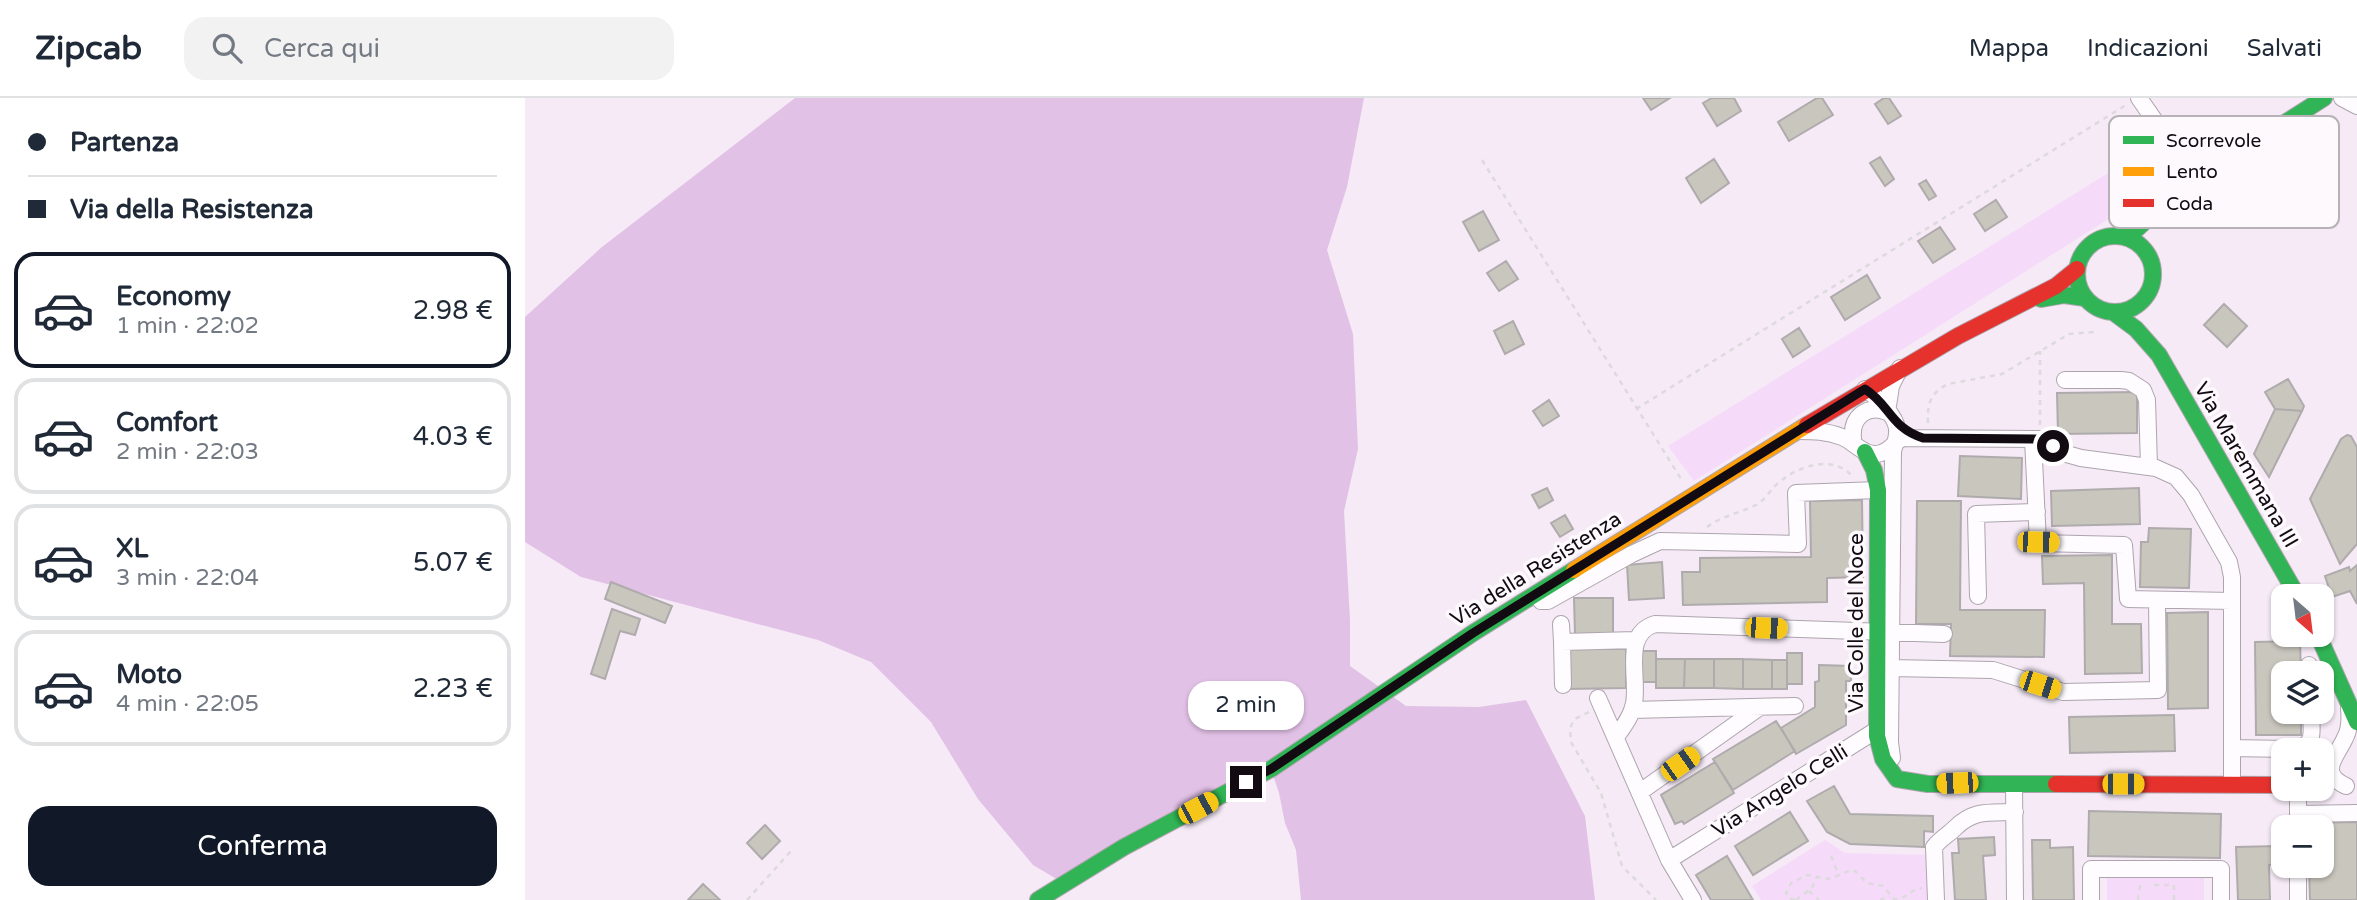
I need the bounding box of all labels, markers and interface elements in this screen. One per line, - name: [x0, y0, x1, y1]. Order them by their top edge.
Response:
- search box: [184, 17, 674, 80]
- text: Zipcab: [35, 29, 142, 68]
- icon: search: [208, 29, 246, 67]
- text: Cerca qui: [264, 33, 380, 64]
- text: Mappa: [1969, 34, 2049, 63]
- text: Indicazioni: [2087, 34, 2209, 63]
- text: Salvati: [2247, 34, 2322, 63]
- legend: [2109, 116, 2339, 228]
- text: Partenza: [70, 127, 179, 158]
- text: Scorrevole: [2166, 130, 2261, 152]
- text: Lento: [2166, 161, 2218, 183]
- text: Coda: [2166, 193, 2213, 215]
- text: Via della Resistenza: [70, 194, 314, 225]
- icon: car: [32, 279, 95, 342]
- text: Economy: [116, 281, 231, 312]
- text: 2.98 €: [413, 295, 493, 326]
- text: 1 min · 22:02: [116, 312, 259, 340]
- street label: Via Maremmana III: [2188, 378, 2304, 552]
- icon: car: [32, 405, 95, 468]
- text: Comfort: [116, 407, 218, 438]
- text: 4.03 €: [413, 421, 493, 452]
- route start: [2037, 430, 2069, 462]
- text: 2 min · 22:03: [116, 438, 259, 466]
- street label: Via della Resistenza: [1446, 506, 1626, 632]
- icon: car: [32, 531, 95, 594]
- car: [2017, 531, 2060, 553]
- text: XL: [116, 533, 148, 564]
- street label: Via Colle del Noce: [1844, 533, 1869, 713]
- text: 5.07 €: [413, 547, 493, 578]
- text: 3 min · 22:04: [116, 564, 259, 592]
- north arrow: [2271, 584, 2335, 648]
- map controls: [2271, 584, 2334, 878]
- car: [1745, 617, 1788, 639]
- icon: car: [32, 657, 95, 720]
- text: Moto: [116, 659, 182, 690]
- button: layers: [2271, 661, 2334, 724]
- car: [2017, 669, 2064, 701]
- text: 2.23 €: [413, 673, 493, 704]
- callout: 2 min: [1188, 680, 1304, 730]
- text: 4 min · 22:05: [116, 690, 259, 718]
- text: 2 min: [1215, 691, 1277, 719]
- button: +: [2271, 738, 2334, 801]
- street label: Via Angelo Celli: [1707, 739, 1853, 843]
- car: [1657, 743, 1704, 785]
- route end: [1230, 766, 1262, 798]
- car: [1936, 772, 1979, 794]
- car: [2103, 774, 2145, 795]
- car: [1175, 789, 1222, 827]
- button: Conferma: [28, 806, 497, 886]
- button: −: [2271, 815, 2334, 878]

